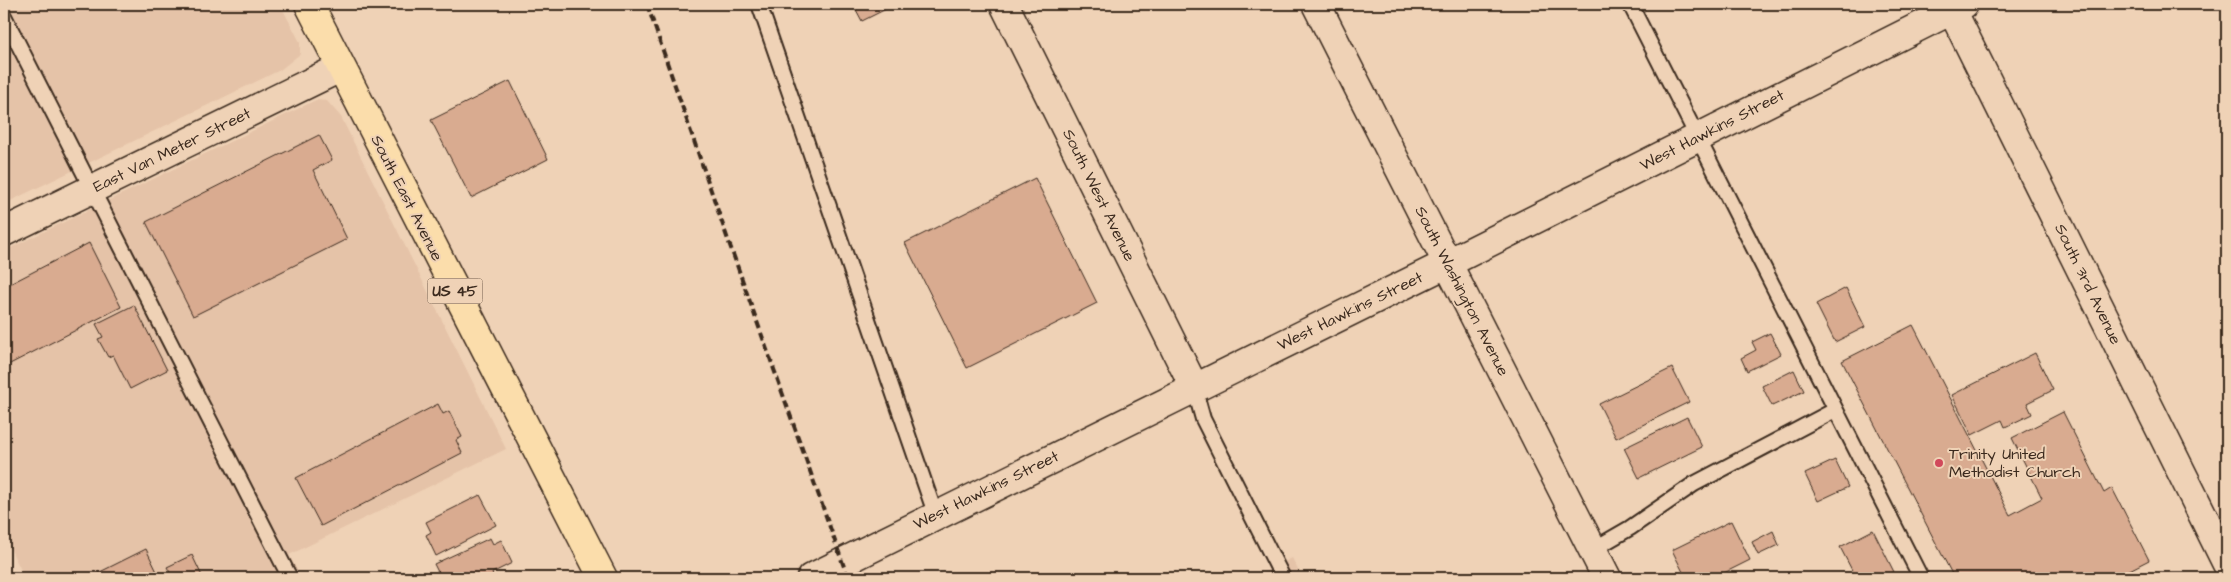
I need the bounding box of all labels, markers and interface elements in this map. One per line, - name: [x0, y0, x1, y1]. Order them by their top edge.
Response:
- street label: West Hawkins Street: [1636, 84, 1788, 176]
- street label: East Van Meter Street: [90, 102, 255, 198]
- street label: South West Avenue: [1057, 125, 1141, 265]
- street label: South East Avenue: [366, 131, 448, 265]
- street label: South Washington Avenue: [1409, 202, 1515, 380]
- street label: South 3rd Avenue: [2049, 220, 2127, 348]
- street label: West Hawkins Street: [1274, 266, 1427, 356]
- road number: US 45: [428, 278, 482, 304]
- place label: Trinity United Methodist Church: [1949, 443, 2080, 483]
- street label: West Hawkins Street: [910, 445, 1063, 535]
- marker: Trinity United Methodist Church: [1933, 457, 1945, 469]

